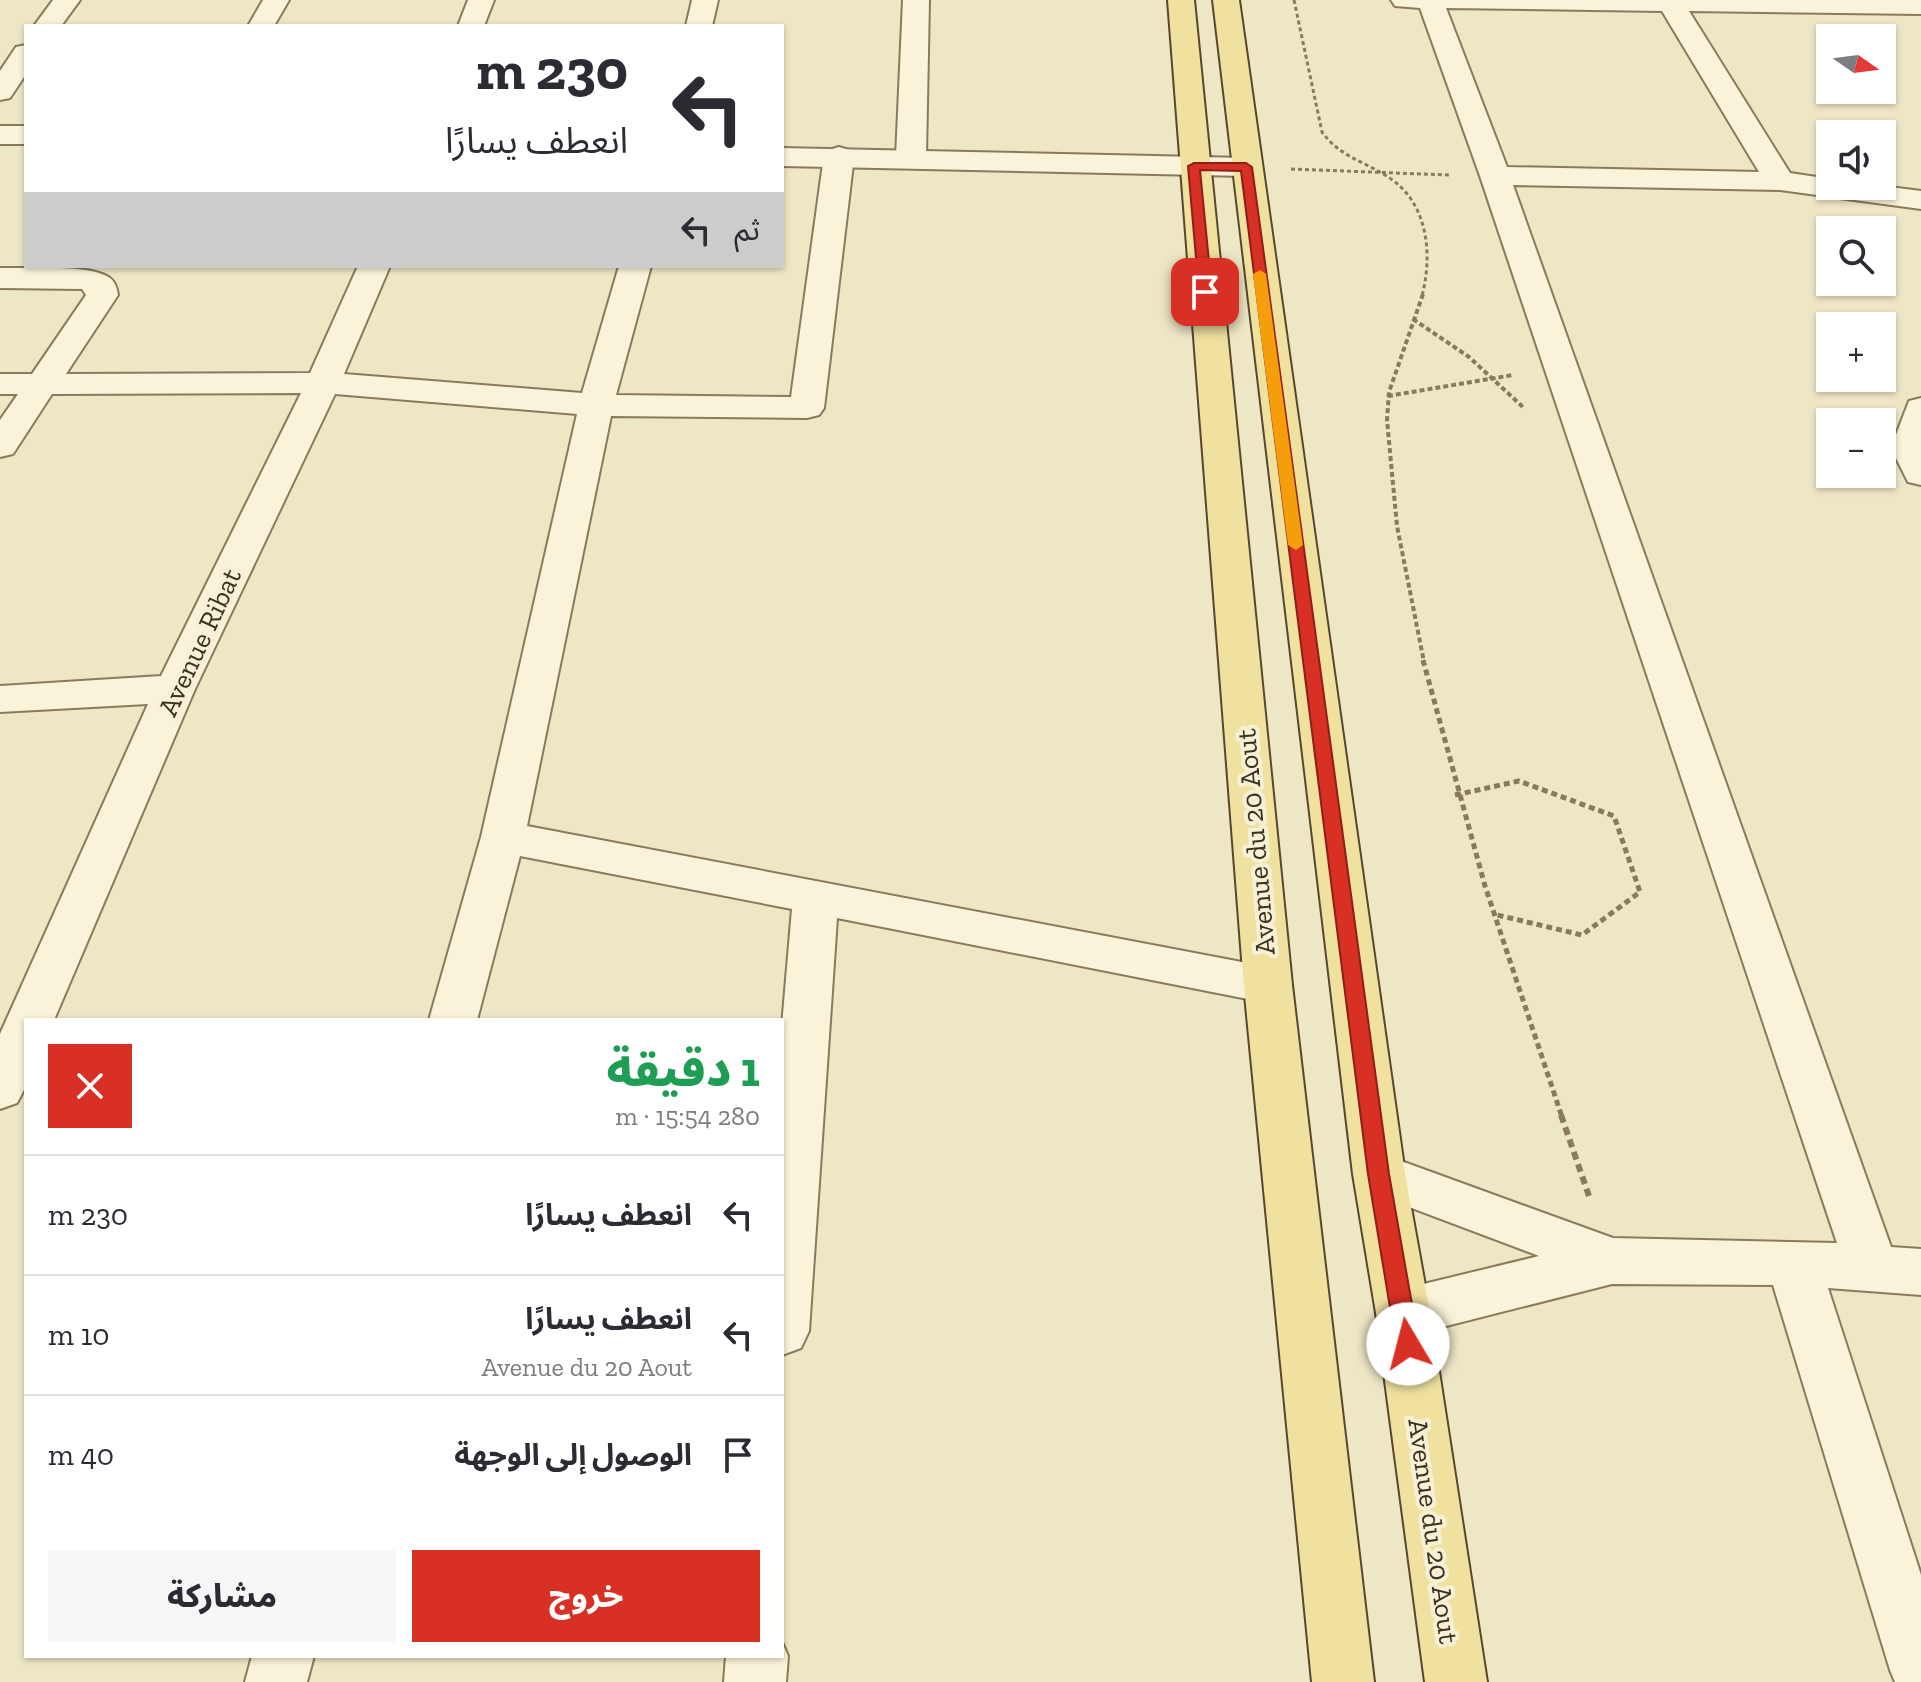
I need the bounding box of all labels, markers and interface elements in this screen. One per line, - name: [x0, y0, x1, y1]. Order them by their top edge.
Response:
- north arrow: [1816, 24, 1896, 104]
- map controls: [1816, 24, 1896, 488]
- text: 230 m: [476, 36, 628, 103]
- icon: left: [656, 56, 760, 160]
- text: انعطف يسارًا: [445, 119, 628, 162]
- button: sound: [1816, 120, 1896, 200]
- icon: left: [674, 208, 718, 252]
- text: ثم: [734, 212, 760, 248]
- button: search: [1816, 216, 1896, 296]
- pin: [1171, 258, 1239, 326]
- icon: arrive: [1183, 270, 1227, 314]
- button: +: [1816, 312, 1896, 392]
- button: −: [1816, 408, 1896, 488]
- street label: Avenue Ribat: [151, 563, 248, 721]
- street label: Avenue du 20 Aout: [1229, 727, 1282, 956]
- text: 1 دقيقة: [606, 1041, 760, 1098]
- button: close: [48, 1044, 132, 1128]
- text: 280 m · 15:54: [615, 1100, 760, 1132]
- icon: left: [716, 1193, 760, 1237]
- text: 230 m: [48, 1197, 128, 1233]
- text: انعطف يسارًا: [525, 1197, 692, 1233]
- text: انعطف يسارًا: [525, 1301, 692, 1337]
- position arrow: [1366, 1302, 1450, 1386]
- icon: left: [716, 1313, 760, 1357]
- text: 10 m: [48, 1317, 110, 1353]
- text: Avenue du 20 Aout: [481, 1351, 692, 1383]
- street label: Avenue du 20 Aout: [1401, 1416, 1466, 1646]
- icon: arrive: [716, 1433, 760, 1477]
- text: 40 m: [48, 1437, 114, 1473]
- text: الوصول إلى الوجهة: [454, 1437, 692, 1473]
- button: مشاركة: [48, 1550, 396, 1642]
- button: خروج: [412, 1550, 760, 1642]

